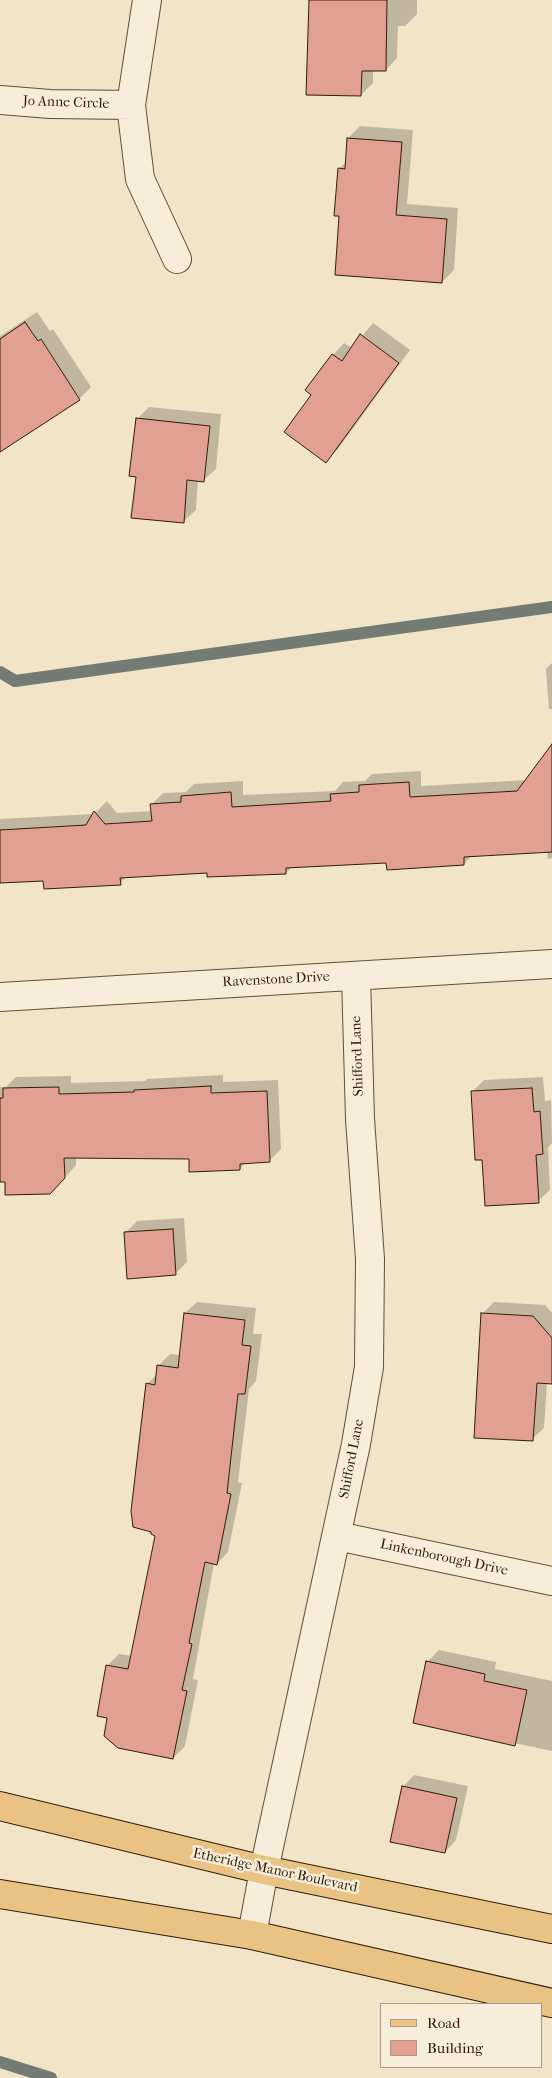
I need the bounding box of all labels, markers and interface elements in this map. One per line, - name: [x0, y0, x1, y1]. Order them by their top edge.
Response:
- street label: Jo Anne Circle: [23, 93, 109, 113]
- street label: Ravenstone Drive: [222, 969, 330, 991]
- street label: Shifford Lane: [348, 1015, 368, 1097]
- street label: Shifford Lane: [336, 1418, 368, 1500]
- street label: Linkenborough Drive: [379, 1536, 509, 1580]
- street label: Etheridge Manor Boulevard: [191, 1845, 359, 1897]
- legend: [380, 2003, 542, 2068]
- text: Road: [427, 2014, 460, 2032]
- text: Building: [427, 2039, 483, 2057]

